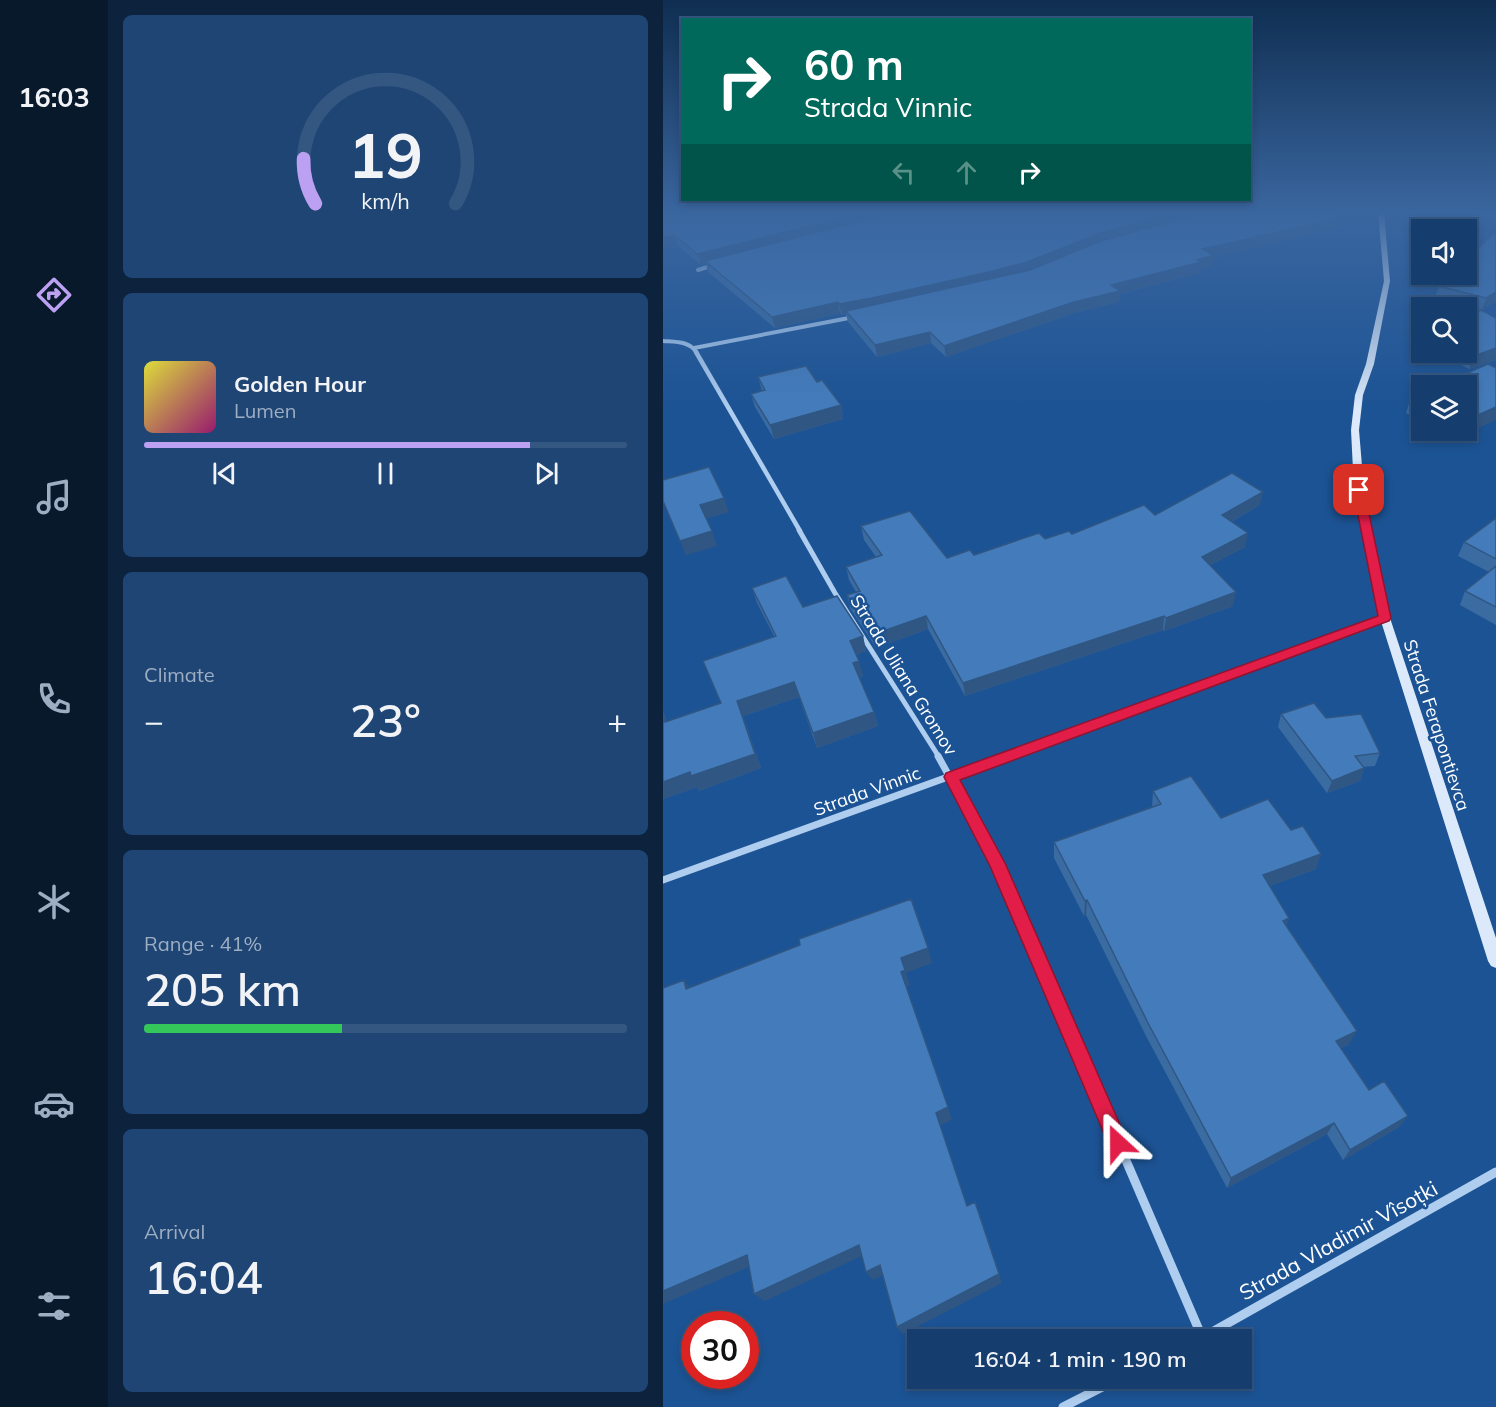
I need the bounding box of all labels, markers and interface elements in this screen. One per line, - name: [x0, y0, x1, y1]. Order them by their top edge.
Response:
- text: 60 m: [804, 38, 904, 91]
- icon: right: [705, 42, 783, 120]
- text: 16:03: [18, 80, 90, 114]
- text: Strada Vinnic: [804, 90, 972, 124]
- text: 19: [348, 115, 423, 194]
- icon: left: [887, 156, 920, 189]
- icon: ahead: [950, 156, 983, 189]
- icon: right: [1013, 156, 1046, 189]
- text: km/h: [361, 187, 410, 214]
- map controls: [1411, 219, 1477, 441]
- button: sound: [1411, 219, 1477, 285]
- icon: directions: [33, 274, 75, 316]
- button: search: [1411, 297, 1477, 363]
- text: Golden Hour: [234, 370, 366, 398]
- button: layers: [1411, 375, 1477, 441]
- text: Lumen: [234, 398, 296, 423]
- icon: previous: [208, 457, 241, 490]
- icon: pause: [369, 457, 402, 490]
- icon: next: [530, 457, 563, 490]
- pin: [1333, 464, 1384, 515]
- icon: arrive: [1342, 473, 1375, 506]
- icon: music: [33, 476, 75, 518]
- street label: Strada Uliana Gromov: [845, 590, 963, 760]
- street label: Strada Ferapontievca: [1398, 636, 1476, 814]
- text: Climate: [144, 662, 215, 687]
- icon: phone: [33, 678, 75, 720]
- text: 23°: [350, 692, 421, 748]
- text: −: [144, 700, 164, 741]
- text: +: [607, 700, 627, 741]
- street label: Strada Vinnic: [810, 761, 924, 821]
- icon: climate: [33, 881, 75, 923]
- text: Range · 41%: [144, 931, 262, 956]
- text: 205 km: [144, 961, 301, 1017]
- icon: car: [33, 1083, 75, 1125]
- position arrow: [1086, 1111, 1150, 1175]
- street label: Strada Vladimir Vîsoțki: [1234, 1175, 1442, 1306]
- text: Arrival: [144, 1219, 205, 1244]
- text: 16:04: [144, 1249, 263, 1305]
- icon: filters: [33, 1285, 75, 1327]
- speed limit sign: 30: [681, 1311, 759, 1389]
- text: 16:04 · 1 min · 190 m: [972, 1345, 1187, 1373]

